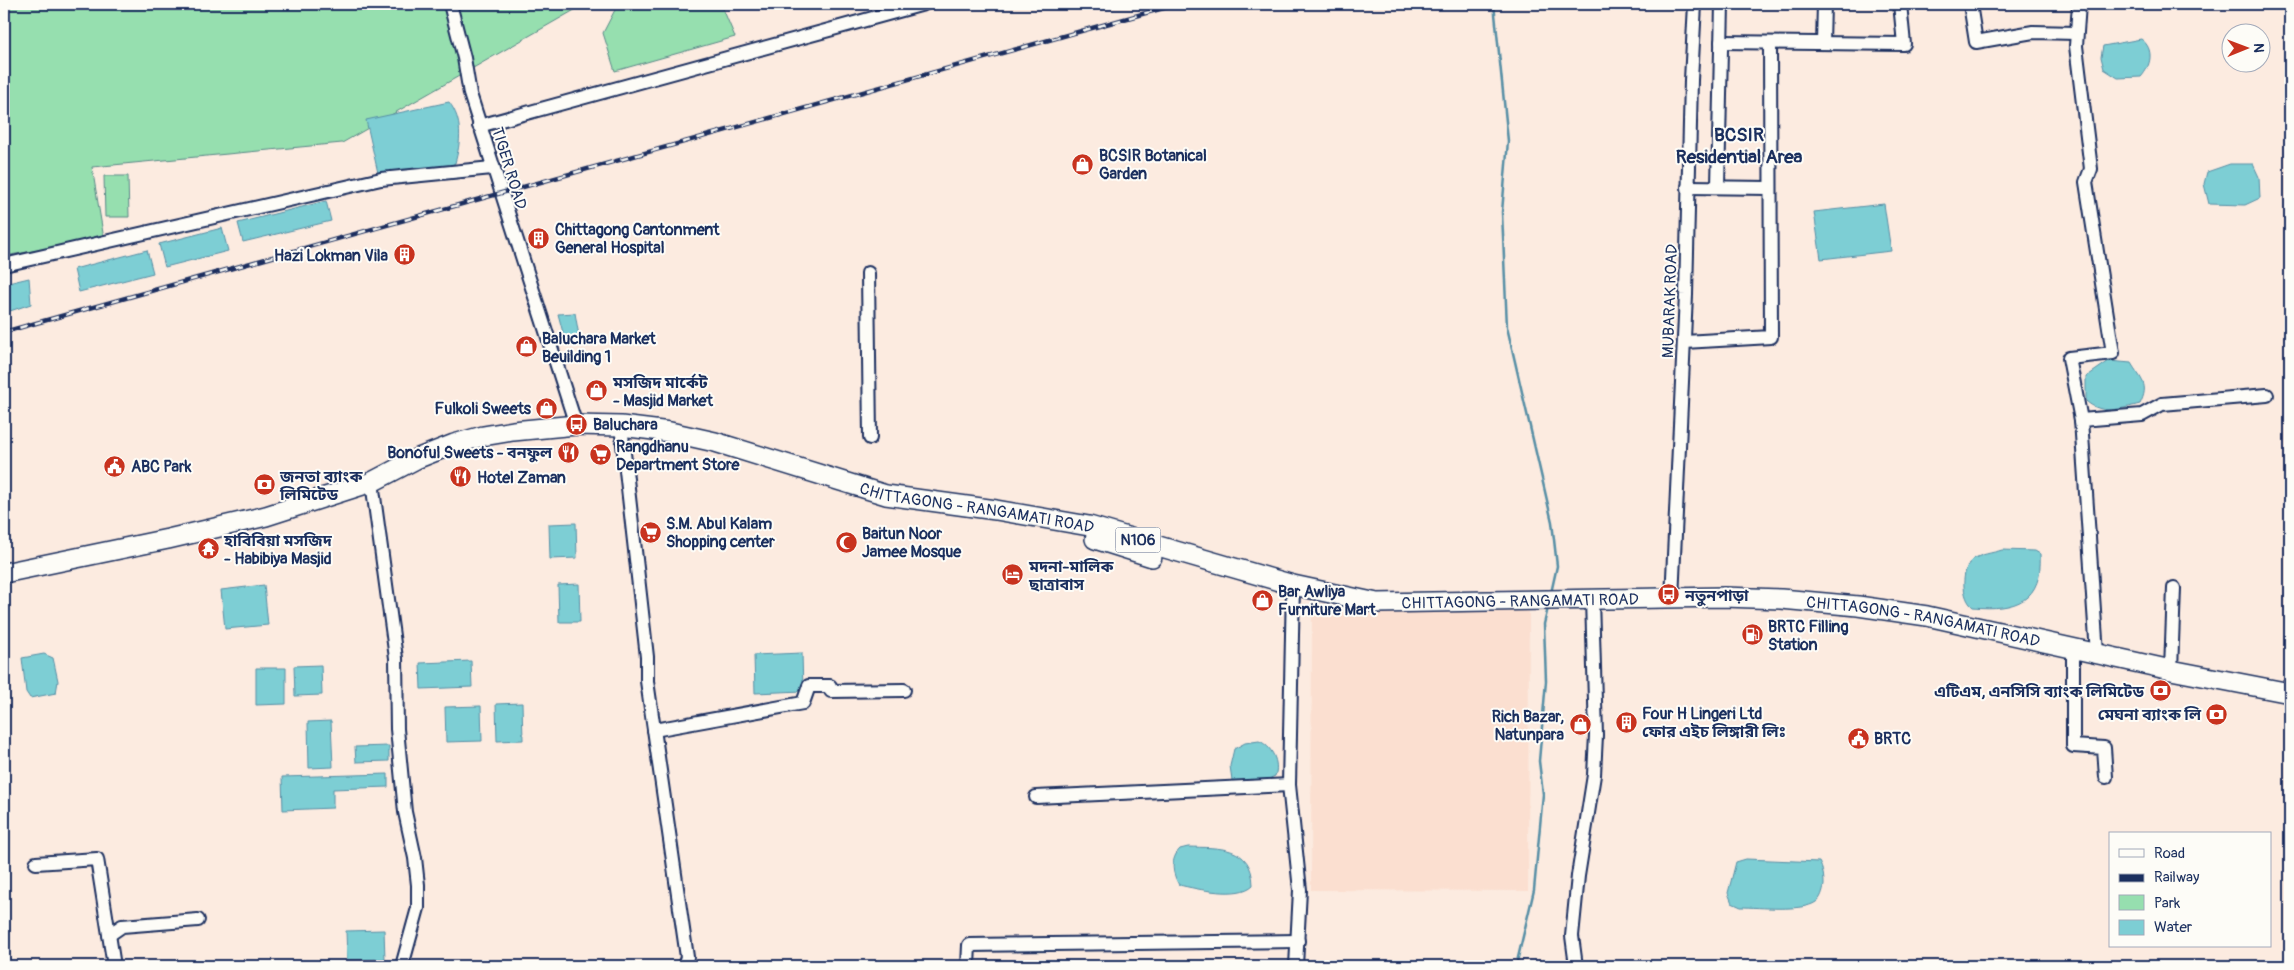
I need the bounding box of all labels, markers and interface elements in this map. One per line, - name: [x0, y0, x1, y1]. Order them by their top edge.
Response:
- north arrow: [2222, 22, 2272, 72]
- text: N: [2250, 43, 2267, 53]
- district label: BCSIR Residential Area: [1676, 123, 1803, 169]
- street label: TIGER ROAD: [487, 125, 531, 212]
- place label: BCSIR Botanical Garden: [1099, 146, 1207, 184]
- shop icon: BCSIR Botanical Garden: [1071, 152, 1095, 176]
- place label: Chittagong Cantonment General Hospital: [555, 220, 720, 258]
- building icon: Chittagong Cantonment General Hospital: [527, 226, 551, 250]
- building icon: Hazi Lokman Vila: [392, 243, 416, 267]
- street label: MUBARAK ROAD: [1658, 244, 1682, 358]
- place label: Hazi Lokman Vila: [274, 246, 389, 266]
- place label: Baluchara Market Beuilding 1: [542, 329, 656, 367]
- shop icon: Baluchara Market Beuilding 1: [514, 335, 538, 359]
- place label: মসজিদ মার্কেট - Masjid Market: [612, 373, 713, 411]
- shop icon: মসজিদ মার্কেট - Masjid Market: [585, 379, 609, 403]
- shop icon: Fulkoli Sweets: [535, 396, 559, 420]
- place label: Fulkoli Sweets: [435, 399, 532, 419]
- bus stop icon: Baluchara: [565, 412, 589, 436]
- place label: Baluchara: [593, 415, 658, 435]
- place label: Rangdhanu Department Store: [616, 437, 740, 475]
- restaurant icon: Bonoful Sweets - বনফুল: [556, 440, 580, 464]
- place label: Bonoful Sweets - বনফুল: [387, 443, 553, 463]
- supermarket icon: Rangdhanu Department Store: [588, 443, 612, 467]
- public building icon: ABC Park: [103, 454, 127, 478]
- place label: ABC Park: [131, 457, 192, 477]
- restaurant icon: Hotel Zaman: [449, 465, 473, 489]
- place label: জনতা ব্যাংক লিমিটেড: [279, 467, 363, 505]
- place label: Hotel Zaman: [477, 468, 566, 488]
- bank icon: জনতা ব্যাংক লিমিটেড: [252, 473, 276, 497]
- street label: CHITTAGONG - RANGAMATI ROAD: [857, 478, 1095, 538]
- place label: S.M. Abul Kalam Shopping center: [666, 514, 775, 552]
- supermarket icon: S.M. Abul Kalam Shopping center: [638, 520, 662, 544]
- place label: Baitun Noor Jamee Mosque: [862, 524, 962, 562]
- road number: N106: [1116, 528, 1160, 552]
- mosque icon: Baitun Noor Jamee Mosque: [834, 530, 858, 554]
- place label: হাবিবিয়া মসজিদ - Habibiya Masjid: [223, 531, 333, 569]
- temple icon: হাবিবিয়া মসজিদ - Habibiya Masjid: [196, 537, 220, 561]
- place label: মদনা-মালিক ছাত্রাবাস: [1028, 557, 1114, 595]
- hotel icon: মদনা-মালিক ছাত্রাবাস: [1001, 563, 1025, 587]
- place label: Bar Awliya Furniture Mart: [1278, 582, 1376, 620]
- bus stop icon: নতুনপাড়া: [1657, 583, 1681, 607]
- place label: নতুনপাড়া: [1684, 586, 1749, 607]
- shop icon: Bar Awliya Furniture Mart: [1250, 588, 1274, 612]
- street label: CHITTAGONG - RANGAMATI ROAD: [1401, 589, 1639, 614]
- street label: CHITTAGONG - RANGAMATI ROAD: [1805, 592, 2042, 652]
- place label: BRTC Filling Station: [1768, 617, 1848, 655]
- fuel station icon: BRTC Filling Station: [1740, 623, 1764, 647]
- bank icon: এটিএম, এনসিসি ব্যাংক লিমিটেড: [2148, 679, 2172, 703]
- place label: এটিএম, এনসিসি ব্যাংক লিমিটেড: [1934, 682, 2144, 702]
- bank icon: মেঘনা ব্যাংক লি: [2205, 702, 2229, 726]
- place label: Four H Lingeri Ltd ফোর এইচ লিঙ্গারী লিঃ: [1642, 704, 1786, 742]
- place label: মেঘনা ব্যাংক লি: [2098, 705, 2202, 725]
- place label: Rich Bazar, Natunpara: [1492, 707, 1565, 745]
- building icon: Four H Lingeri Ltd ফোর এইচ লিঙ্গারী লিঃ: [1614, 710, 1638, 734]
- shop icon: Rich Bazar, Natunpara: [1568, 713, 1592, 737]
- public building icon: BRTC: [1846, 726, 1870, 750]
- place label: BRTC: [1874, 729, 1911, 749]
- legend: [2109, 832, 2272, 948]
- text: Road: [2154, 844, 2185, 863]
- text: Railway: [2154, 868, 2200, 887]
- text: Park: [2154, 894, 2181, 913]
- text: Water: [2154, 918, 2193, 937]

